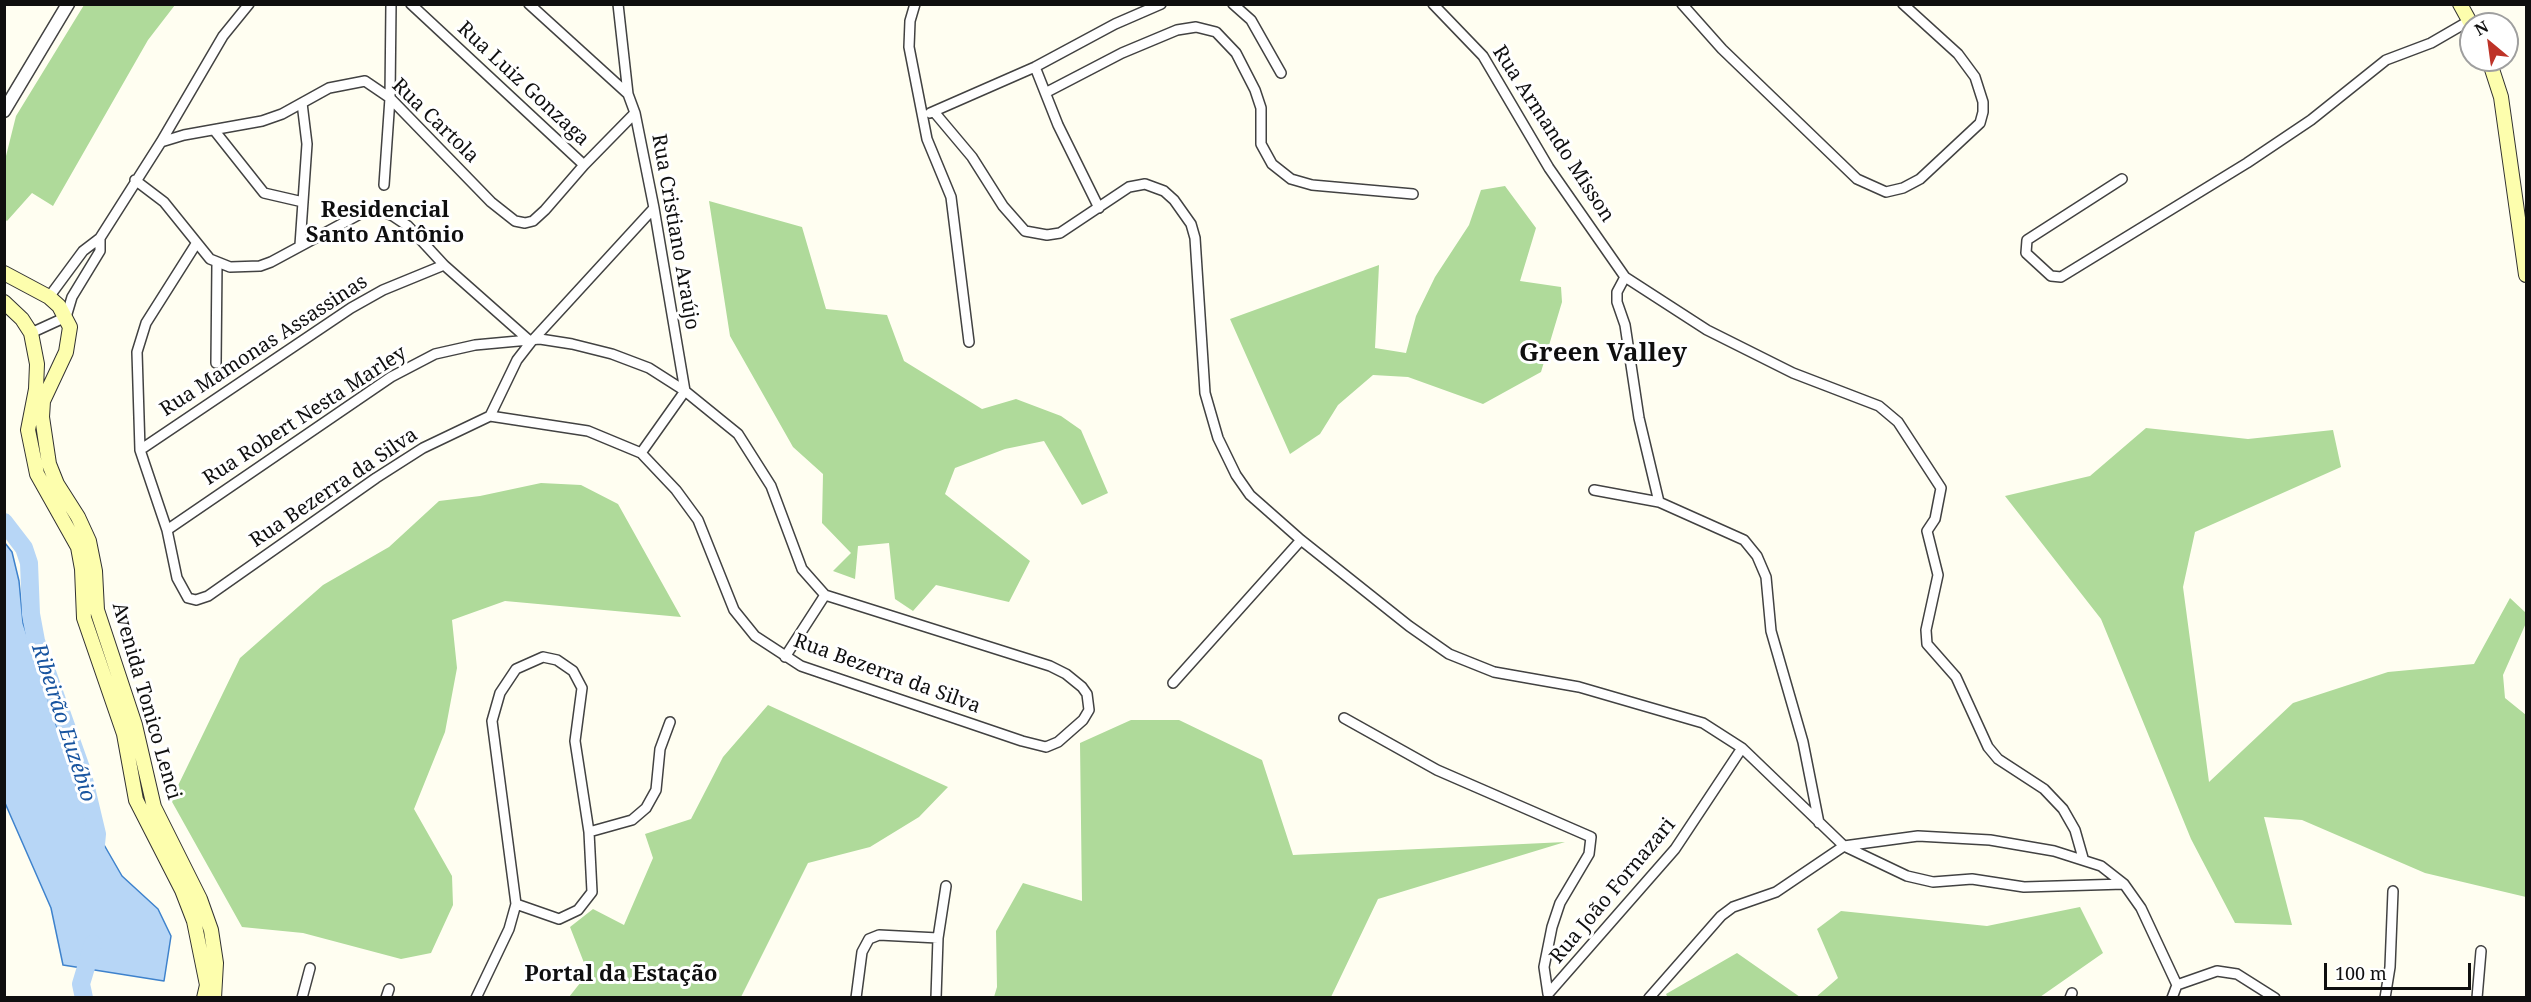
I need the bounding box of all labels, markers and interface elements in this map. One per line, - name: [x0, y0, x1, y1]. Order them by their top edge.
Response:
- north arrow: [2459, 12, 2519, 72]
- text: N: [2470, 15, 2492, 41]
- street label: Rua Luiz Gonzaga: [452, 17, 594, 151]
- street label: Rua Armando Misson: [1487, 41, 1619, 227]
- street label: Rua Cartola: [387, 74, 483, 168]
- street label: Rua Cristiano Araújo: [646, 132, 704, 332]
- district label: Residencial Santo Antônio: [306, 198, 464, 249]
- street label: Rua Mamonas Assassinas: [156, 270, 372, 422]
- district label: Green Valley: [1519, 338, 1687, 370]
- street label: Rua Robert Nesta Marley: [199, 341, 411, 491]
- street label: Rua Bezerra da Silva: [246, 423, 422, 553]
- street label: Avenida Tonico Lenci: [106, 600, 186, 802]
- street label: Rua Bezerra da Silva: [790, 629, 984, 719]
- water label: Ribeirão Euzébio: [26, 641, 100, 805]
- street label: Rua João Fornazari: [1545, 813, 1681, 969]
- scale bar: [2327, 951, 2474, 989]
- text: 100 m: [2335, 961, 2387, 985]
- district label: Portal da Estação: [524, 962, 718, 988]

